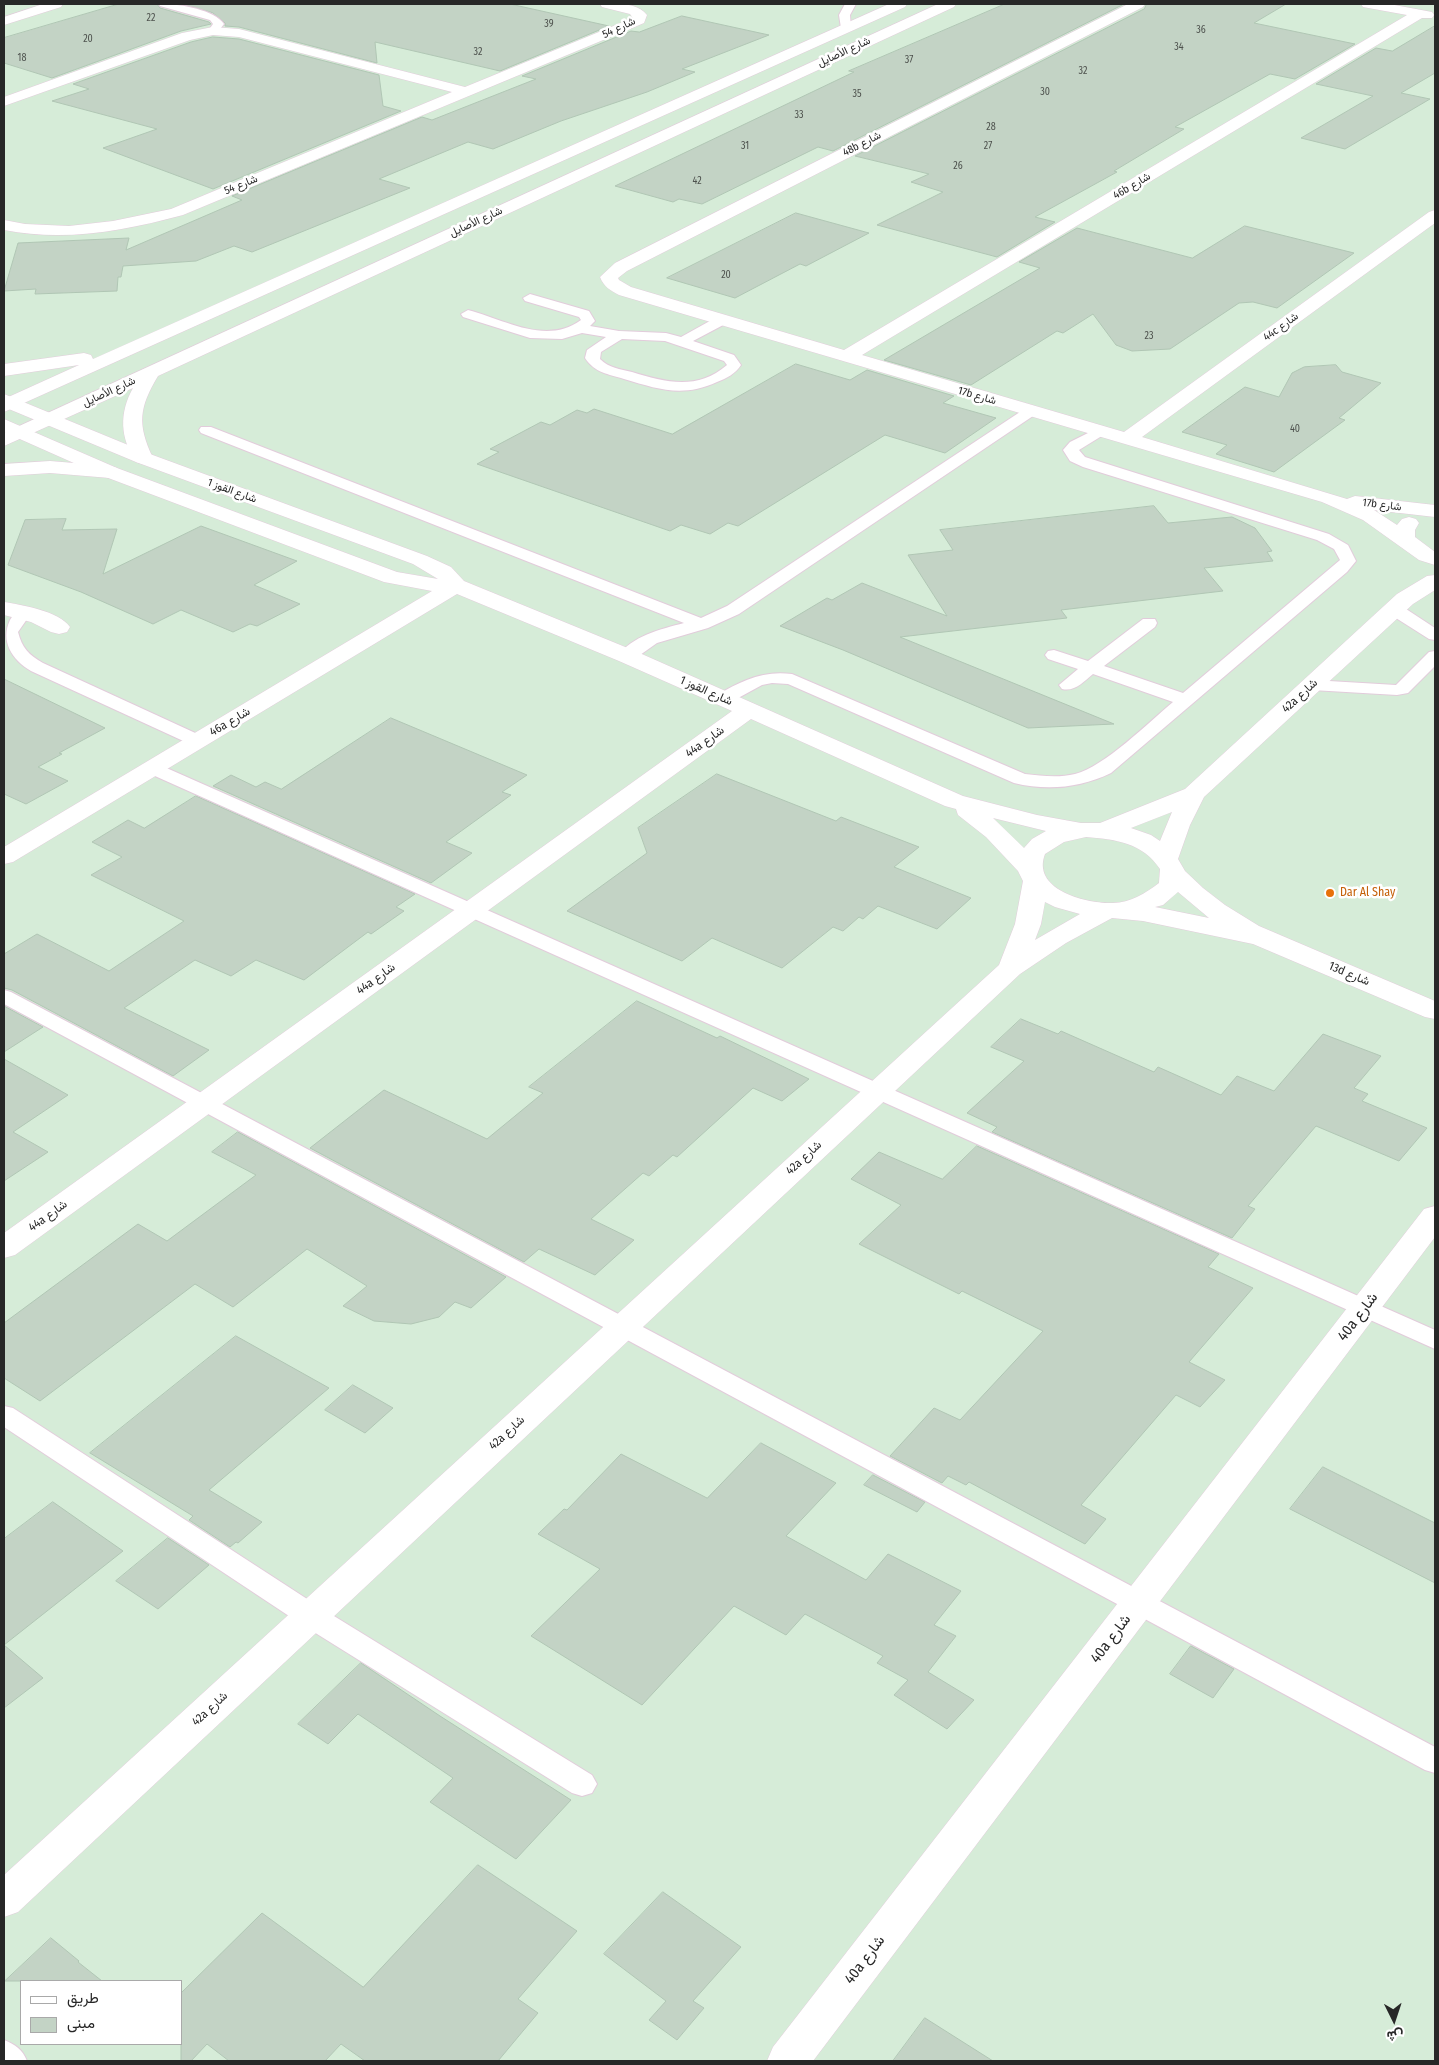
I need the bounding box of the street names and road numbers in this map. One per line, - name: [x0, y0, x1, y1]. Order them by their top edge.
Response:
- street label: شارع 54: [600, 15, 638, 41]
- street label: شارع الأصايل: [815, 34, 873, 70]
- street label: 48b شارع: [841, 129, 883, 159]
- street label: 46b شارع: [1111, 170, 1153, 202]
- street label: شارع 54: [222, 172, 260, 198]
- street label: شارع الأصايل: [447, 204, 505, 240]
- street label: 44c شارع: [1261, 310, 1301, 344]
- street label: شارع الأصايل: [80, 374, 138, 410]
- street label: 17b شارع: [956, 384, 998, 408]
- street label: شارع القوز 1: [206, 476, 258, 506]
- street label: 17b شارع: [1362, 496, 1402, 514]
- street label: شارع القوز 1: [677, 673, 735, 709]
- street label: 42a شارع: [1279, 676, 1321, 716]
- street label: 46a شارع: [207, 704, 253, 740]
- street label: 44a شارع: [683, 723, 727, 761]
- street label: 13d شارع: [1326, 959, 1372, 989]
- street label: 44a شارع: [354, 960, 398, 998]
- street label: 42a شارع: [783, 1138, 825, 1178]
- street label: 44a شارع: [26, 1197, 70, 1235]
- street label: 40a شارع: [1334, 1289, 1382, 1345]
- street label: 42a شارع: [486, 1413, 528, 1453]
- street label: 40a شارع: [1087, 1611, 1135, 1667]
- street label: 42a شارع: [189, 1689, 231, 1729]
- street label: 40a شارع: [841, 1932, 889, 1988]

